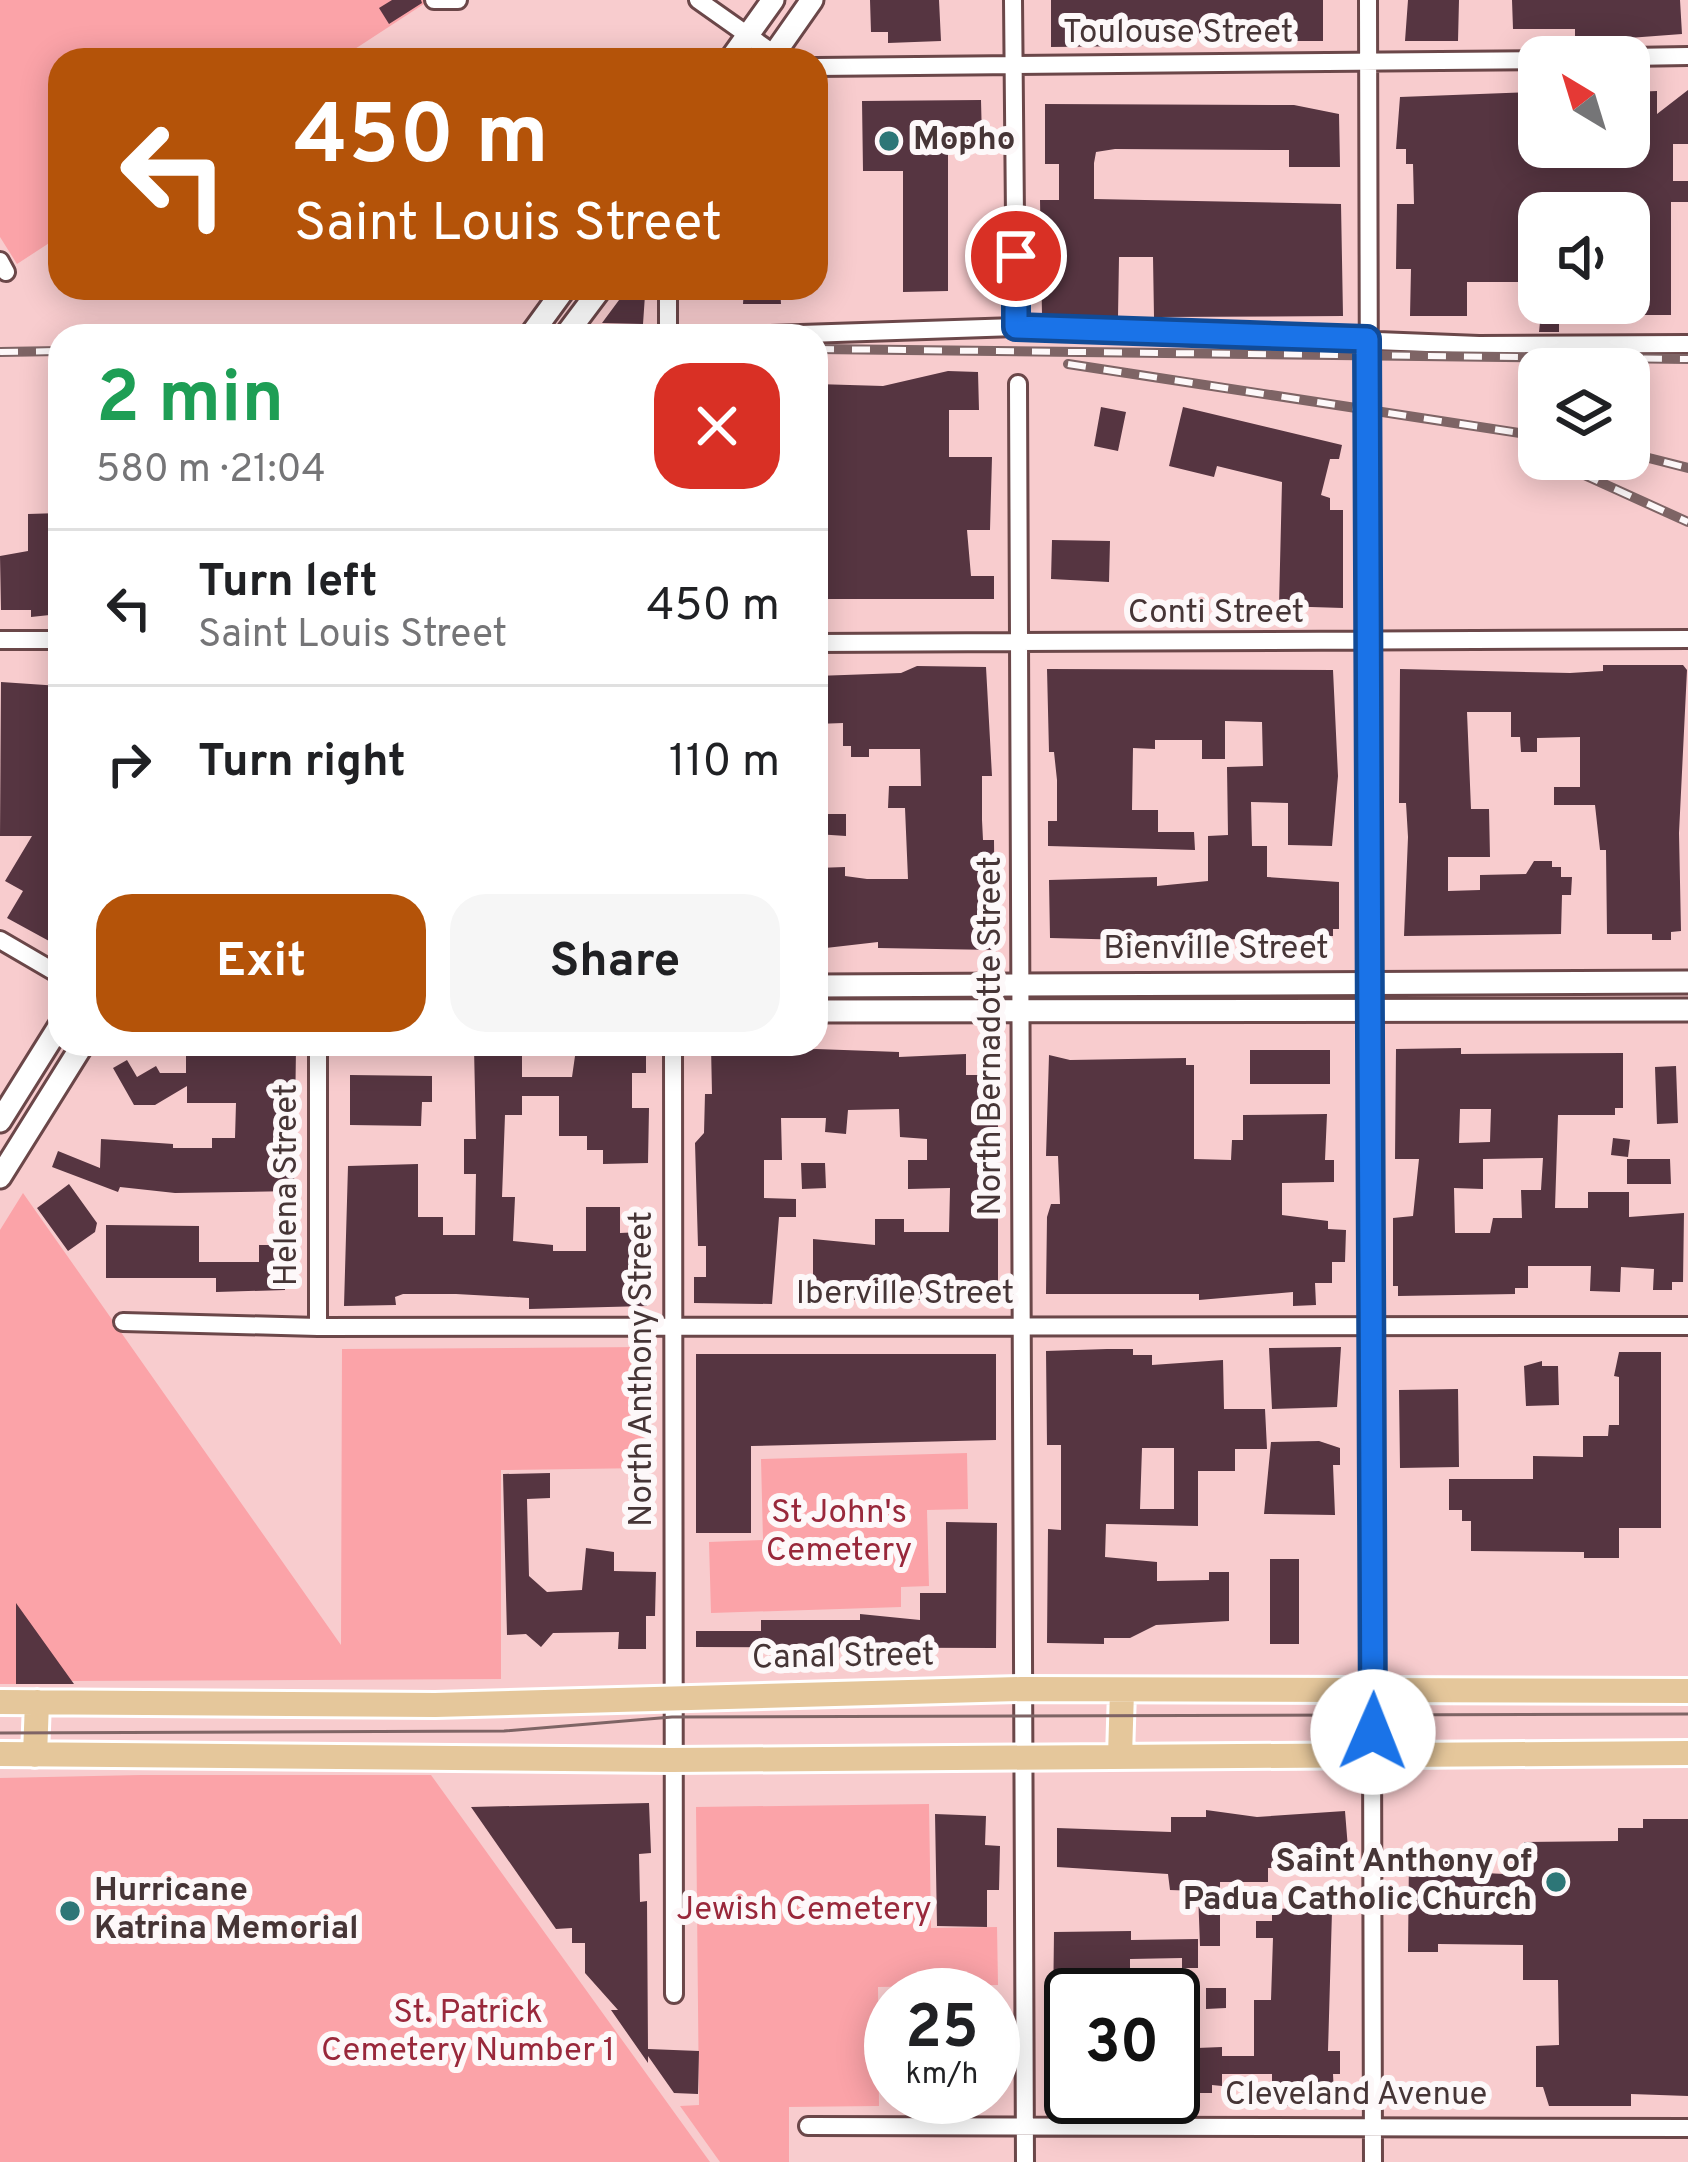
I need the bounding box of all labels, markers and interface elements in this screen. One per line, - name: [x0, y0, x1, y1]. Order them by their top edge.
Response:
- street label: Toulouse Street: [1063, 13, 1293, 55]
- north arrow: [1518, 36, 1650, 168]
- map controls: [1518, 36, 1650, 480]
- text: 450 m: [294, 87, 549, 193]
- icon: left: [96, 96, 252, 252]
- place label: Mopho: [913, 120, 1016, 162]
- marker: Mopho: [876, 128, 902, 154]
- text: Saint Louis Street: [294, 191, 722, 260]
- button: sound: [1518, 192, 1650, 324]
- pin: [965, 205, 1067, 307]
- icon: arrive: [983, 223, 1049, 289]
- button: layers: [1518, 348, 1650, 480]
- text: 2 min: [96, 356, 284, 448]
- button: close: [654, 363, 780, 489]
- text: 580 m · 21:04: [96, 447, 326, 496]
- text: Turn left: [198, 555, 377, 612]
- icon: left: [96, 575, 162, 641]
- text: 450 m: [647, 579, 780, 636]
- street label: Conti Street: [1128, 593, 1304, 635]
- text: Saint Louis Street: [198, 612, 507, 661]
- icon: right: [96, 731, 162, 797]
- text: Turn right: [198, 735, 406, 792]
- text: 110 m: [669, 735, 780, 792]
- street label: North Bernadotte Street: [971, 856, 1013, 1216]
- button: Exit: [96, 894, 426, 1032]
- button: Share: [450, 894, 780, 1032]
- street label: Bienville Street: [1103, 929, 1329, 971]
- street label: Helena Street: [267, 1084, 309, 1286]
- street label: North Anthony Street: [622, 1211, 664, 1527]
- street label: Iberville Street: [796, 1274, 1014, 1316]
- park label: St John's Cemetery: [766, 1493, 912, 1573]
- street label: Canal Street: [751, 1635, 935, 1681]
- position arrow: [1310, 1669, 1436, 1795]
- place label: Saint Anthony of Padua Catholic Church: [1183, 1842, 1532, 1922]
- marker: Saint Anthony of Padua Catholic Church: [1543, 1869, 1569, 1895]
- place label: Hurricane Katrina Memorial: [94, 1871, 359, 1951]
- park label: Jewish Cemetery: [676, 1890, 932, 1932]
- marker: Hurricane Katrina Memorial: [57, 1898, 83, 1924]
- speed limit sign: 30: [1044, 1968, 1200, 2124]
- park label: St. Patrick Cemetery Number 1: [321, 1993, 615, 2073]
- text: 25: [905, 1993, 979, 2069]
- text: km/h: [906, 2057, 978, 2094]
- street label: Cleveland Avenue: [1225, 2075, 1487, 2117]

